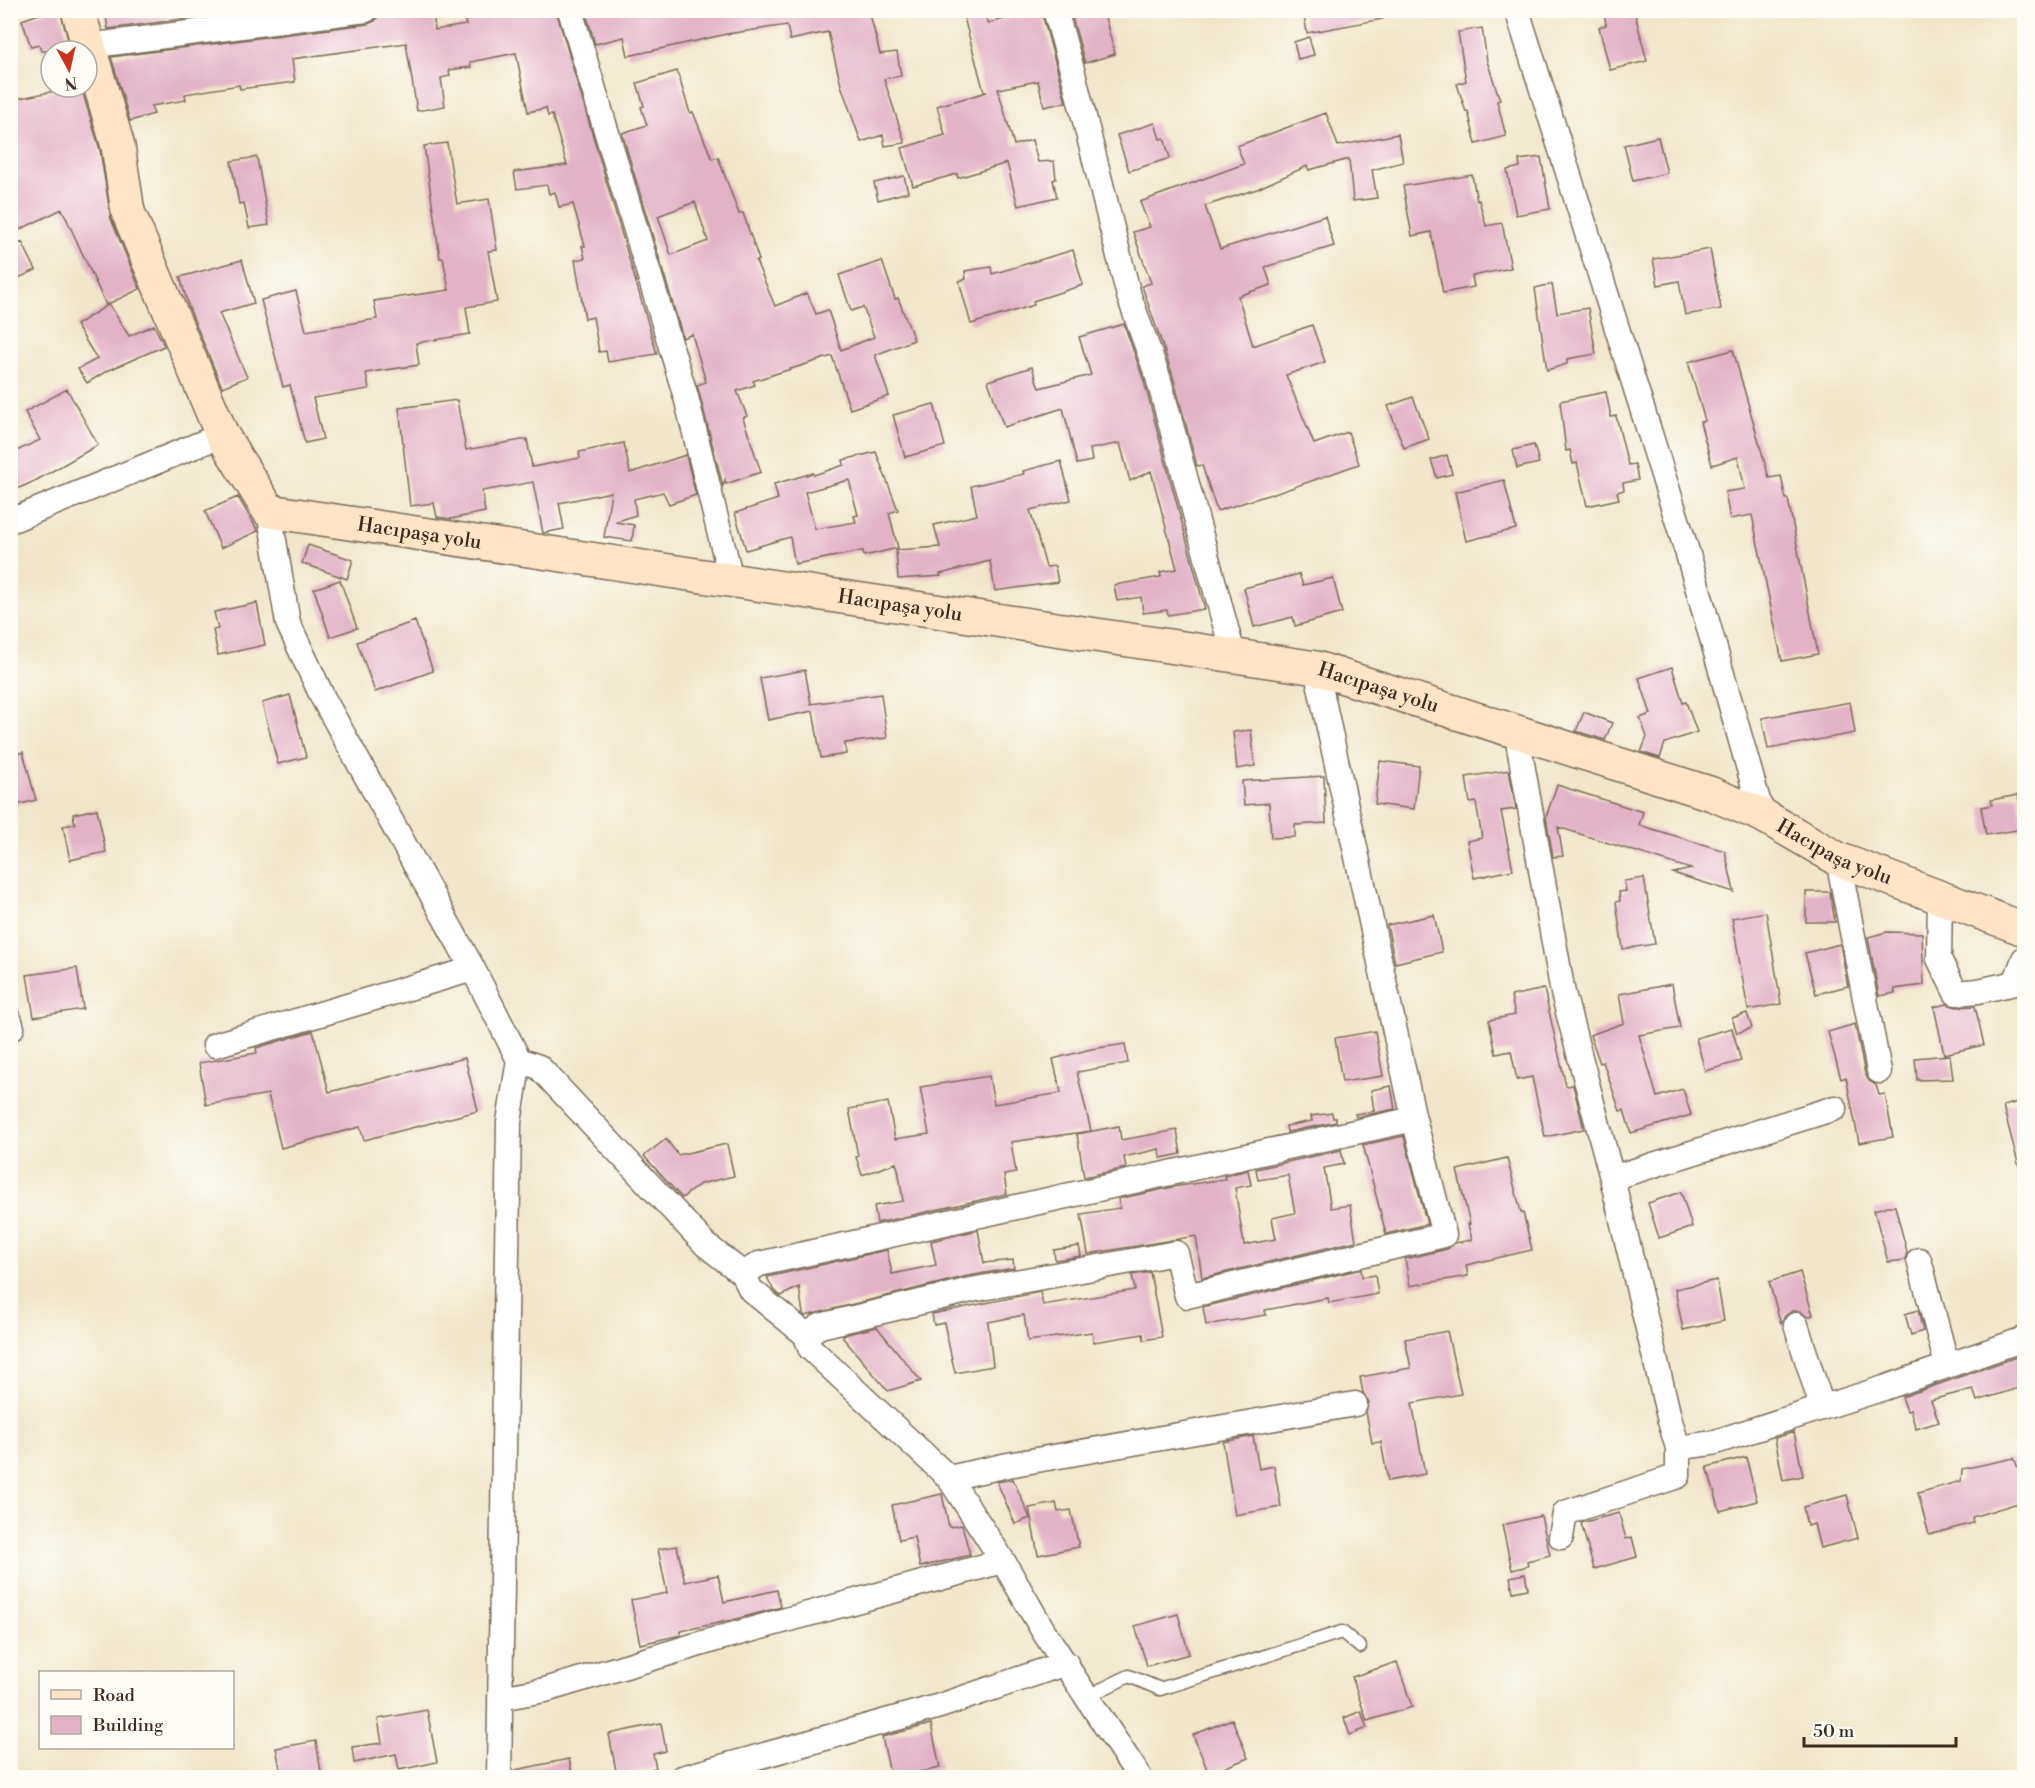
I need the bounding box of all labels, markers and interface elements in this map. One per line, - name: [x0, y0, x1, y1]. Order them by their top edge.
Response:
- north arrow: [39, 39, 99, 99]
- text: N: [63, 72, 79, 94]
- street label: Hacıpaşa yolu: [356, 512, 484, 555]
- street label: Hacıpaşa yolu: [836, 584, 965, 627]
- street label: Hacıpaşa yolu: [1315, 657, 1442, 719]
- street label: Hacıpaşa yolu: [1772, 814, 1896, 891]
- legend: [39, 1671, 234, 1749]
- text: Road: [93, 1684, 136, 1707]
- scale bar: [1804, 1710, 1956, 1748]
- text: Building: [92, 1714, 164, 1737]
- text: 50 m: [1813, 1720, 1855, 1743]

